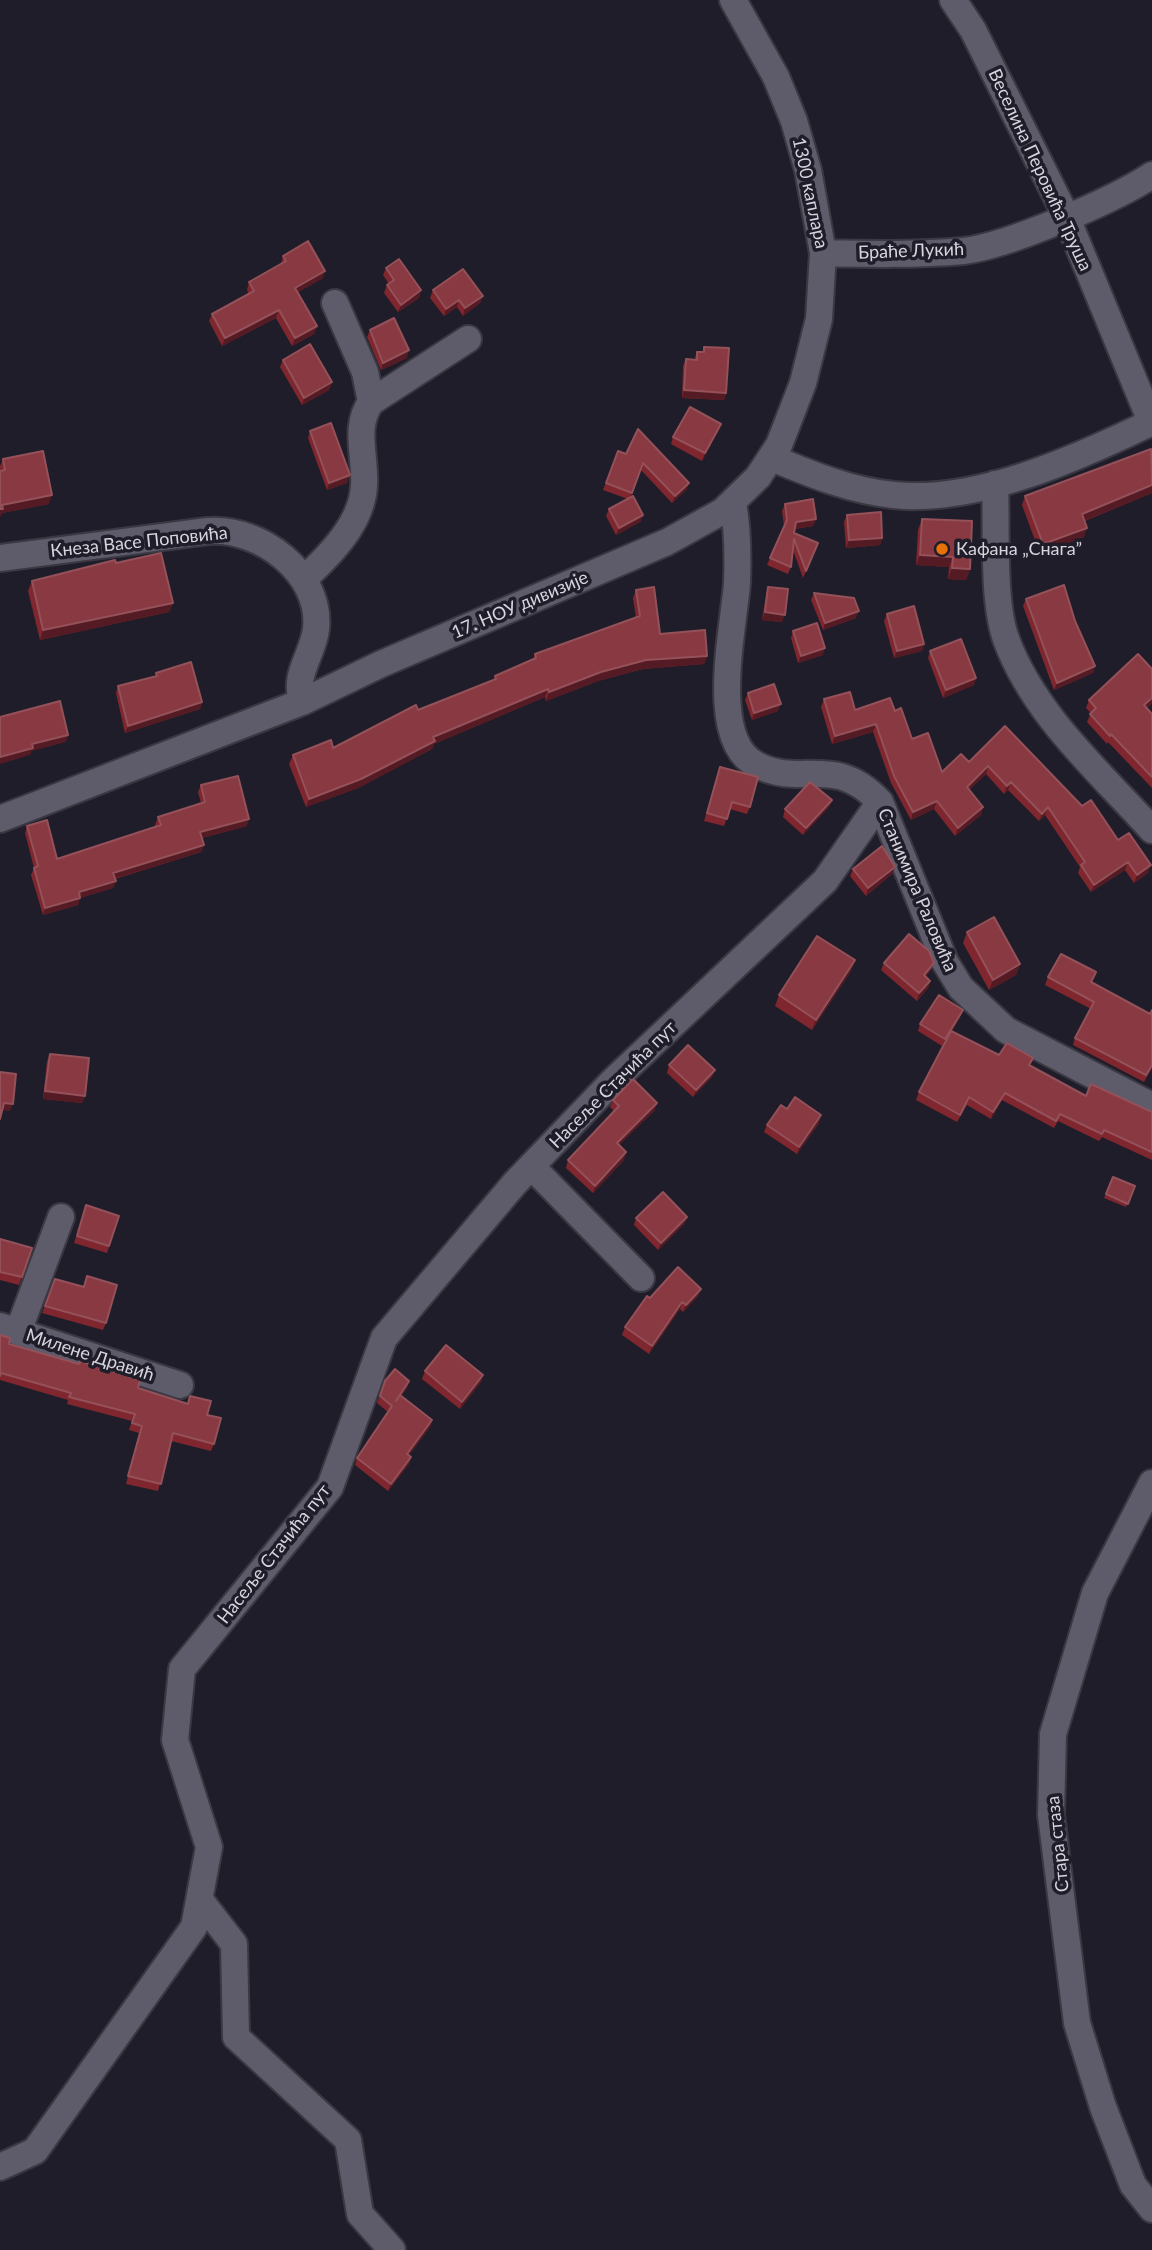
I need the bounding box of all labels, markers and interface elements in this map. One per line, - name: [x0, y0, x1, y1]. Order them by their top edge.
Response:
- street label: Веселина Перовића Труша: [984, 65, 1096, 275]
- street label: 1300 каплара: [788, 135, 832, 251]
- street label: Браће Лукић: [858, 238, 964, 264]
- street label: Кнеза Васе Поповића: [49, 522, 229, 562]
- place label: Кафана „Снага”: [956, 538, 1082, 560]
- marker: Кафана „Снага”: [934, 541, 950, 557]
- street label: 17. НОУ дивизије: [448, 566, 592, 644]
- street label: Станимира Раловића: [873, 805, 961, 975]
- street label: Насеље Стачића пут: [545, 1017, 681, 1153]
- street label: Милене Дравић: [23, 1324, 157, 1386]
- street label: Насеље Стачића пут: [213, 1480, 335, 1628]
- street label: Стара стаза: [1042, 1795, 1074, 1893]

